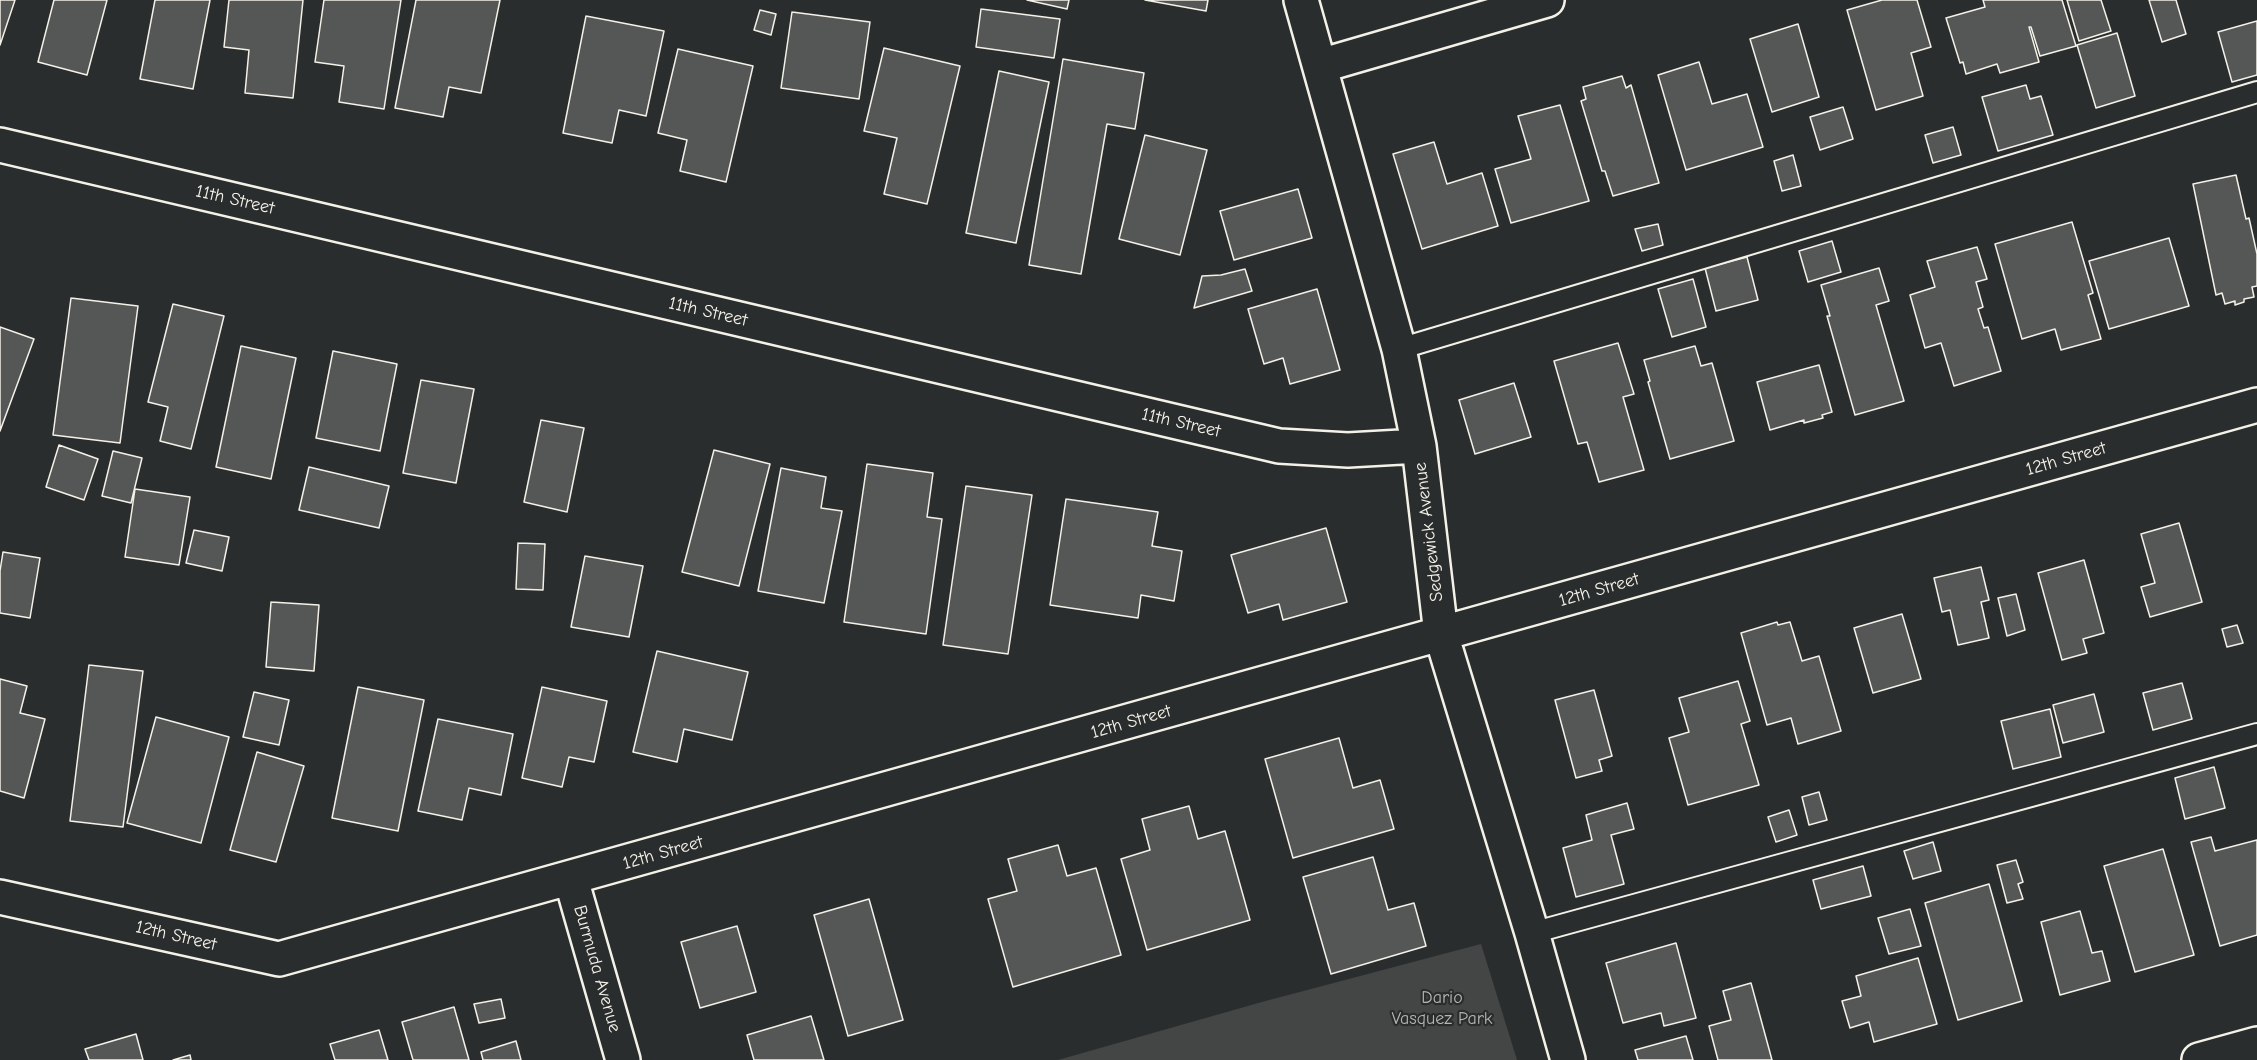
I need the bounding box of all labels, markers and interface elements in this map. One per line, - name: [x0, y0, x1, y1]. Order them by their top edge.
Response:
- street label: 11th Street: [194, 180, 276, 220]
- street label: 11th Street: [667, 292, 749, 332]
- street label: 11th Street: [1140, 403, 1222, 443]
- street label: 12th Street: [2023, 437, 2109, 481]
- street label: Sedgewick Avenue: [1410, 461, 1448, 603]
- street label: 12th Street: [1556, 568, 1642, 612]
- street label: 12th Street: [1088, 700, 1174, 744]
- street label: 12th Street: [620, 831, 706, 875]
- street label: Burmuda Avenue: [569, 903, 625, 1035]
- street label: 12th Street: [133, 916, 219, 956]
- park label: Dario Vasquez Park: [1391, 987, 1493, 1030]

